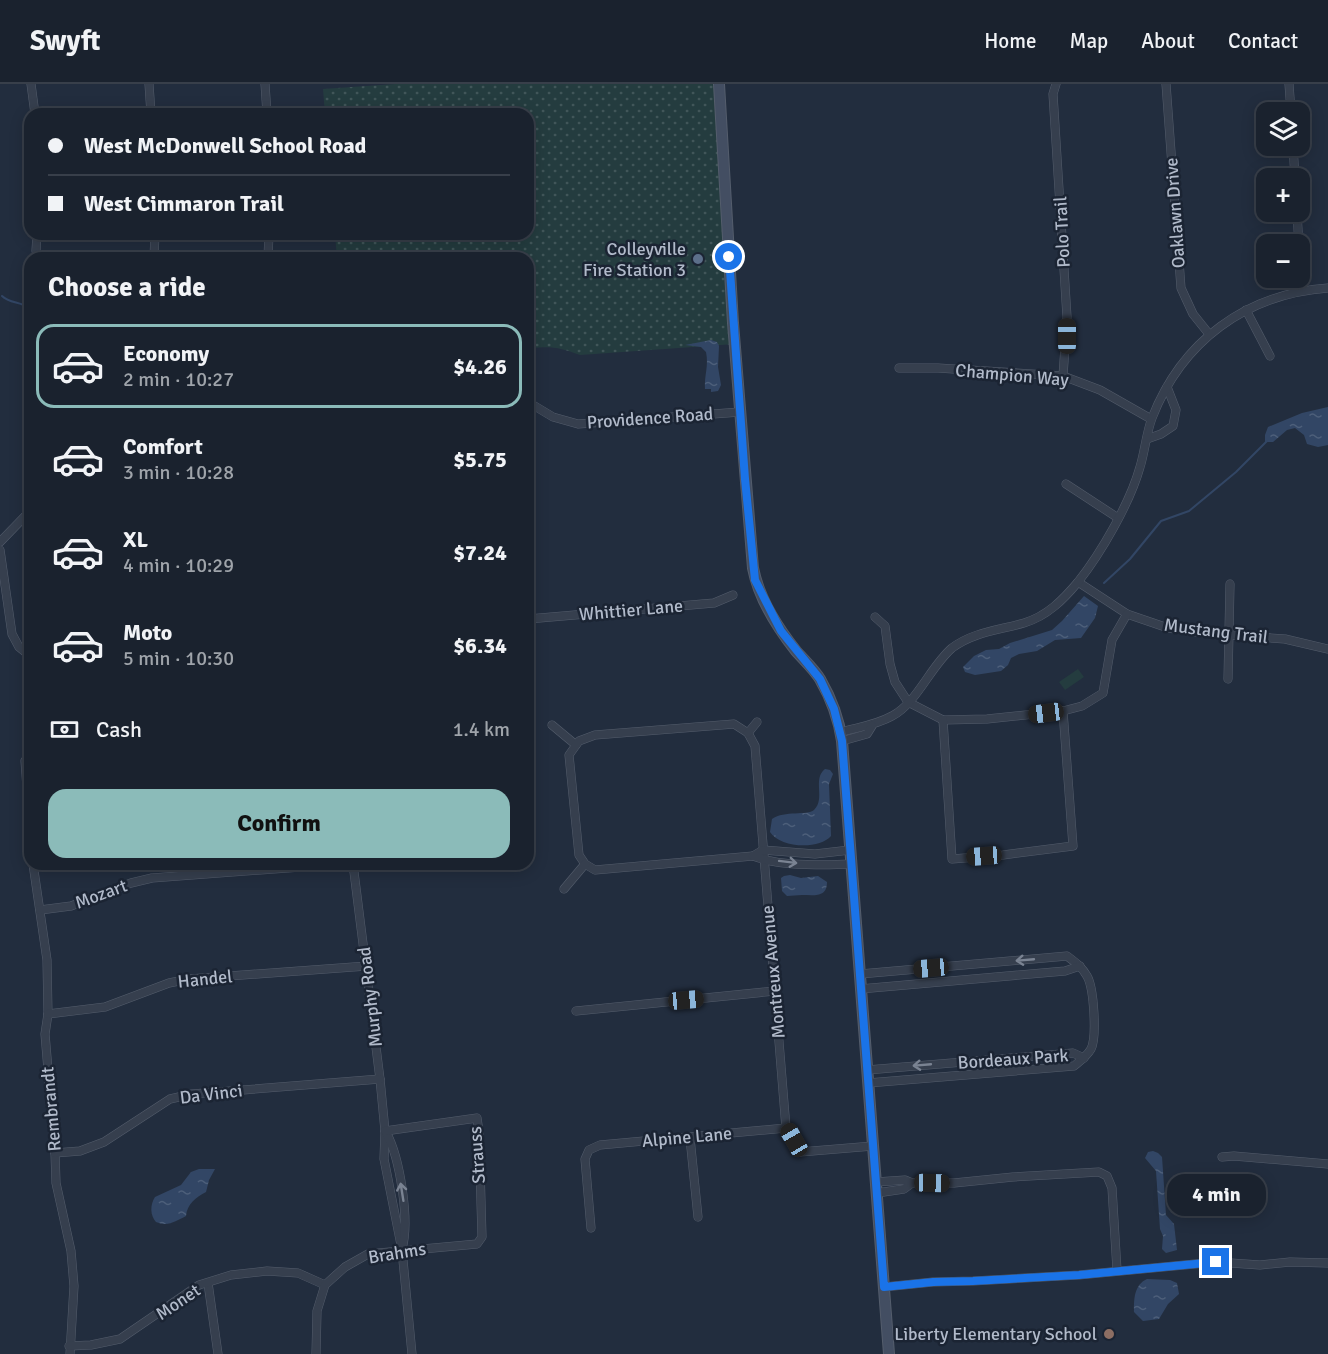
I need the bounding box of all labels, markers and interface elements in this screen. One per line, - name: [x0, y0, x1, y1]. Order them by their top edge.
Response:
- text: Swyft: [30, 24, 100, 58]
- text: Home: [984, 28, 1037, 54]
- text: Map: [1070, 28, 1108, 54]
- text: About: [1141, 28, 1195, 54]
- text: Contact: [1228, 28, 1298, 54]
- map controls: [1256, 102, 1310, 288]
- button: layers: [1256, 102, 1310, 156]
- text: West McDonwell School Road: [84, 132, 366, 159]
- street label: Oaklawn Drive: [1160, 157, 1190, 269]
- button: +: [1256, 168, 1310, 222]
- text: West Cimmaron Trail: [84, 190, 284, 217]
- street label: Polo Trail: [1049, 196, 1075, 268]
- button: −: [1256, 234, 1310, 288]
- place label: Colleyville Fire Station 3: [583, 238, 686, 281]
- route start: [715, 243, 742, 270]
- marker: Colleyville Fire Station 3: [691, 252, 705, 266]
- text: Choose a ride: [48, 271, 206, 304]
- car: [1058, 318, 1076, 354]
- icon: car: [51, 339, 105, 393]
- text: Economy: [123, 340, 209, 367]
- text: $4.26: [453, 353, 507, 380]
- street label: Champion Way: [954, 359, 1070, 391]
- text: 2 min · 10:27: [123, 367, 234, 392]
- street label: Providence Road: [586, 403, 714, 433]
- icon: car: [51, 432, 105, 486]
- text: Comfort: [123, 433, 203, 460]
- text: $5.75: [453, 446, 507, 473]
- text: 3 min · 10:28: [123, 460, 234, 485]
- icon: car: [51, 525, 105, 579]
- text: XL: [123, 526, 148, 553]
- text: $7.24: [453, 539, 507, 566]
- text: 4 min · 10:29: [123, 553, 234, 578]
- street label: Whittier Lane: [578, 594, 684, 626]
- street label: Mustang Trail: [1163, 614, 1269, 648]
- icon: car: [51, 618, 105, 672]
- text: Moto: [123, 619, 172, 646]
- text: $6.34: [453, 632, 507, 659]
- text: 5 min · 10:30: [123, 646, 234, 671]
- car: [1027, 702, 1065, 724]
- icon: cash: [48, 713, 81, 746]
- text: Cash: [96, 716, 142, 743]
- text: 1.4 km: [453, 717, 510, 742]
- button: Confirm: [48, 789, 510, 858]
- car: [965, 846, 1003, 866]
- one-way arrow: [777, 857, 797, 868]
- street label: Mozart: [72, 874, 130, 914]
- street label: Montreux Avenue: [756, 904, 790, 1040]
- street label: Murphy Road: [353, 946, 387, 1048]
- one-way arrow: [1016, 955, 1036, 966]
- car: [912, 957, 950, 979]
- street label: Handel: [177, 965, 233, 993]
- car: [667, 989, 705, 1011]
- street label: Bordeaux Park: [957, 1044, 1069, 1074]
- one-way arrow: [912, 1060, 932, 1071]
- street label: Rembrandt: [36, 1066, 66, 1152]
- street label: Da Vinci: [178, 1079, 244, 1109]
- car: [777, 1120, 811, 1160]
- street label: Alpine Lane: [641, 1122, 733, 1152]
- street label: Strauss: [464, 1125, 490, 1184]
- car: [914, 1174, 950, 1192]
- callout: 4 min: [1166, 1175, 1266, 1217]
- text: 4 min: [1192, 1182, 1241, 1207]
- one-way arrow: [396, 1183, 407, 1203]
- street label: Brahms: [366, 1238, 428, 1268]
- route end: [1202, 1248, 1229, 1275]
- street label: Monet: [152, 1279, 204, 1325]
- place label: Liberty Elementary School: [894, 1323, 1097, 1345]
- marker: Liberty Elementary School: [1102, 1327, 1116, 1341]

